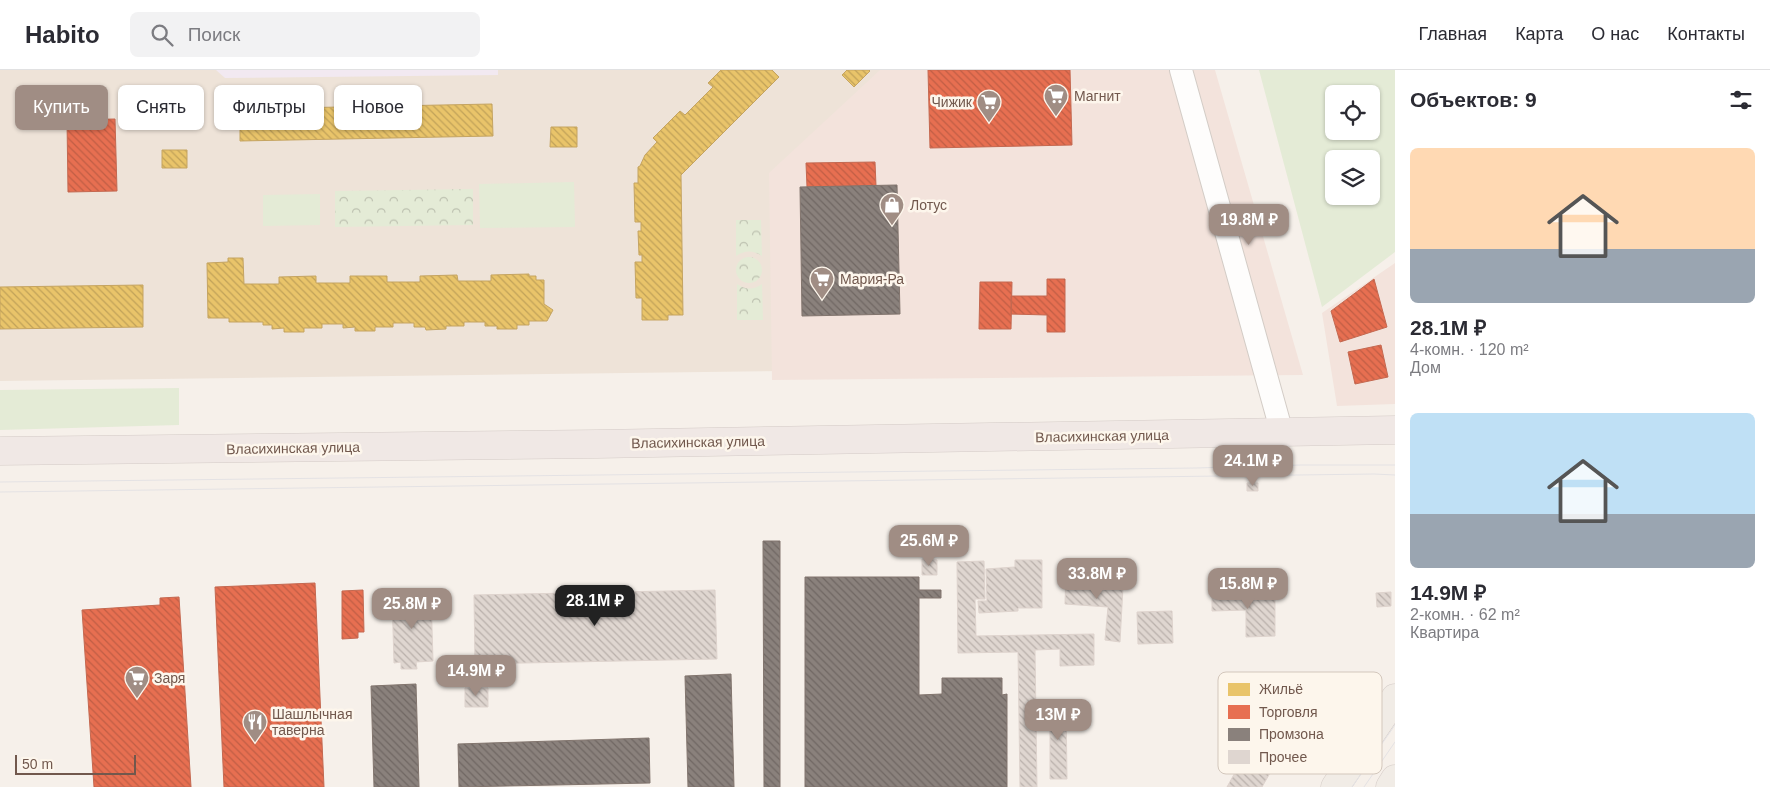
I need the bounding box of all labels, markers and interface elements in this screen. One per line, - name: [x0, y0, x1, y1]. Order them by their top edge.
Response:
- search box: [130, 12, 480, 57]
- text: Habito: [25, 21, 100, 48]
- icon: search: [148, 21, 176, 49]
- text: Поиск: [188, 24, 240, 45]
- text: Главная: [1419, 24, 1487, 44]
- text: Карта: [1515, 24, 1563, 44]
- text: О нас: [1591, 24, 1639, 44]
- text: Контакты: [1667, 24, 1745, 44]
- supermarket icon: Магнит: [1043, 83, 1069, 117]
- chip: Купить: [15, 85, 108, 130]
- chip: Снять: [118, 85, 204, 130]
- chip: Фильтры: [214, 85, 324, 130]
- chip: Новое: [334, 85, 422, 130]
- map controls: [1325, 85, 1380, 205]
- button: locate: [1325, 85, 1380, 140]
- icon: filters: [1727, 86, 1755, 114]
- place label: Магнит: [1074, 88, 1121, 104]
- text: Объектов: 9: [1410, 88, 1537, 111]
- supermarket icon: Чижик: [976, 89, 1002, 123]
- place label: Чижик: [932, 94, 973, 110]
- button: layers: [1325, 150, 1380, 205]
- icon: home: [1538, 181, 1628, 271]
- shop icon: Лотус: [879, 192, 905, 226]
- place label: Лотус: [910, 197, 947, 213]
- pin: 19.8M ₽: [1203, 204, 1295, 246]
- text: 19.8M ₽: [1220, 211, 1278, 228]
- supermarket icon: Мария-Ра: [809, 266, 835, 300]
- place label: Мария-Ра: [840, 271, 904, 287]
- text: 28.1M ₽: [1410, 316, 1486, 339]
- text: 4-комн. · 120 m²: [1410, 341, 1529, 358]
- text: Дом: [1410, 359, 1441, 376]
- street label: Власихинская улица: [1035, 427, 1169, 445]
- street label: Власихинская улица: [631, 433, 765, 451]
- street label: Власихинская улица: [226, 439, 360, 457]
- pin: 24.1M ₽: [1207, 444, 1299, 487]
- icon: home: [1538, 446, 1628, 536]
- text: 24.1M ₽: [1224, 452, 1282, 469]
- pin: 25.6M ₽: [883, 524, 975, 567]
- text: 25.6M ₽: [900, 532, 958, 549]
- pin: 33.8M ₽: [1051, 558, 1143, 600]
- text: 33.8M ₽: [1068, 565, 1126, 582]
- pin: 15.8M ₽: [1202, 568, 1294, 610]
- text: 15.8M ₽: [1219, 575, 1277, 592]
- text: 14.9M ₽: [1410, 581, 1486, 604]
- pin: 28.1M ₽: [549, 584, 641, 627]
- pin: 25.8M ₽: [366, 588, 458, 630]
- text: 28.1M ₽: [566, 592, 624, 609]
- text: 25.8M ₽: [383, 595, 441, 612]
- text: 2-комн. · 62 m²: [1410, 606, 1520, 623]
- text: Квартира: [1410, 624, 1479, 641]
- pin: 14.9M ₽: [430, 654, 522, 697]
- text: 14.9M ₽: [447, 662, 505, 679]
- supermarket icon: Заря: [124, 665, 150, 699]
- place label: Заря: [154, 670, 185, 686]
- legend: [1218, 672, 1382, 774]
- text: Жильё: [1259, 681, 1303, 697]
- pin: 13M ₽: [1023, 698, 1093, 741]
- text: Торговля: [1259, 704, 1317, 720]
- place label: Шашлычная таверна: [272, 706, 352, 738]
- text: 13M ₽: [1036, 706, 1080, 723]
- restaurant icon: Шашлычная таверна: [242, 709, 268, 743]
- text: Промзона: [1259, 726, 1324, 742]
- text: Прочее: [1259, 749, 1307, 765]
- scale bar: [15, 752, 136, 775]
- text: 50 m: [22, 756, 53, 772]

